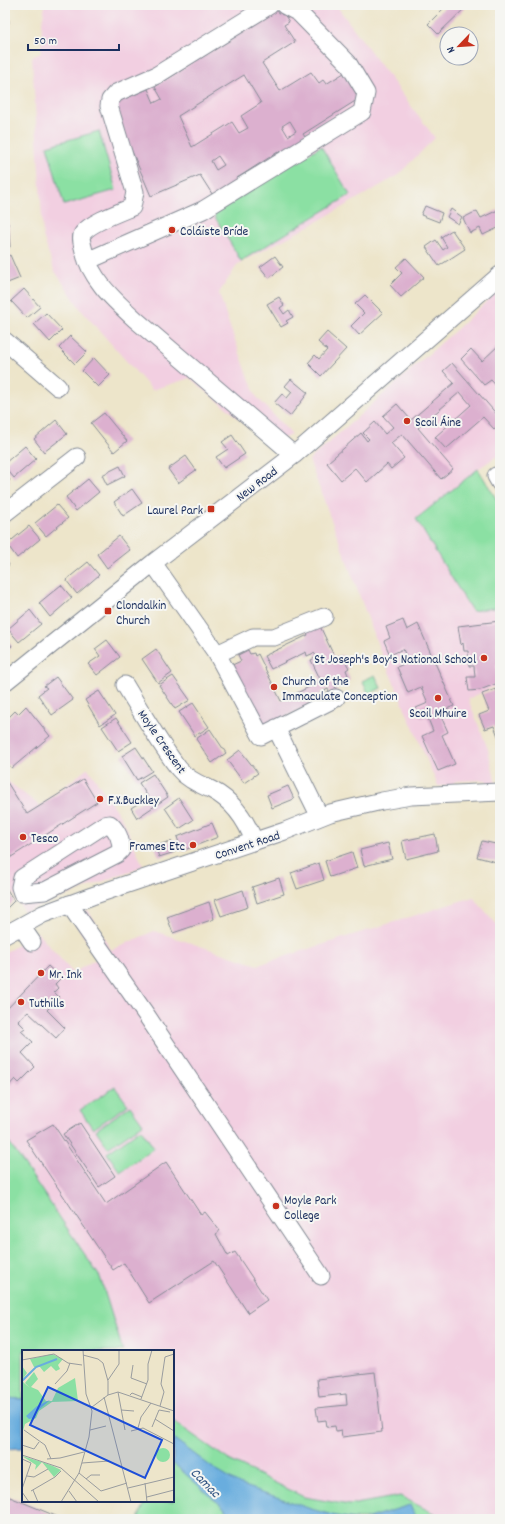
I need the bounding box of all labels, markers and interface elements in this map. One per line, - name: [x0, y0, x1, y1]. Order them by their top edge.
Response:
- scale bar: [28, 26, 119, 52]
- north arrow: [439, 26, 479, 66]
- text: 50 m: [34, 33, 57, 50]
- text: N: [443, 43, 460, 55]
- place label: Coláiste Bríde: [180, 223, 249, 242]
- marker: Coláiste Bríde: [167, 225, 177, 235]
- place label: Scoil Áine: [415, 414, 461, 433]
- marker: Scoil Áine: [402, 416, 412, 426]
- street label: New Road: [233, 463, 282, 507]
- place label: Laurel Park: [147, 502, 203, 521]
- marker: Laurel Park: [206, 504, 216, 514]
- place label: Clondalkin Church: [116, 597, 166, 631]
- marker: Clondalkin Church: [103, 606, 113, 616]
- place label: St Joseph's Boy's National School: [314, 651, 476, 670]
- marker: St Joseph's Boy's National School: [479, 653, 489, 663]
- place label: Church of the Immaculate Conception: [282, 673, 398, 707]
- marker: Church of the Immaculate Conception: [269, 682, 279, 692]
- marker: Scoil Mhuire: [433, 693, 443, 703]
- place label: Scoil Mhuire: [409, 705, 467, 724]
- street label: Moyle Crescent: [132, 706, 190, 779]
- place label: F.X.Buckley: [108, 792, 160, 811]
- marker: F.X.Buckley: [95, 794, 105, 804]
- street label: Convent Road: [213, 827, 283, 866]
- place label: Tesco: [31, 830, 59, 849]
- marker: Tesco: [18, 832, 28, 842]
- place label: Frames Etc: [129, 838, 185, 857]
- marker: Frames Etc: [188, 840, 198, 850]
- place label: Mr. Ink: [49, 966, 82, 985]
- marker: Mr. Ink: [36, 968, 46, 978]
- place label: Tuthills: [29, 995, 65, 1014]
- marker: Tuthills: [16, 997, 26, 1007]
- place label: Moyle Park College: [284, 1192, 337, 1226]
- marker: Moyle Park College: [271, 1201, 281, 1211]
- inset map: [22, 1350, 174, 1502]
- water label: Camac: [185, 1464, 225, 1504]

